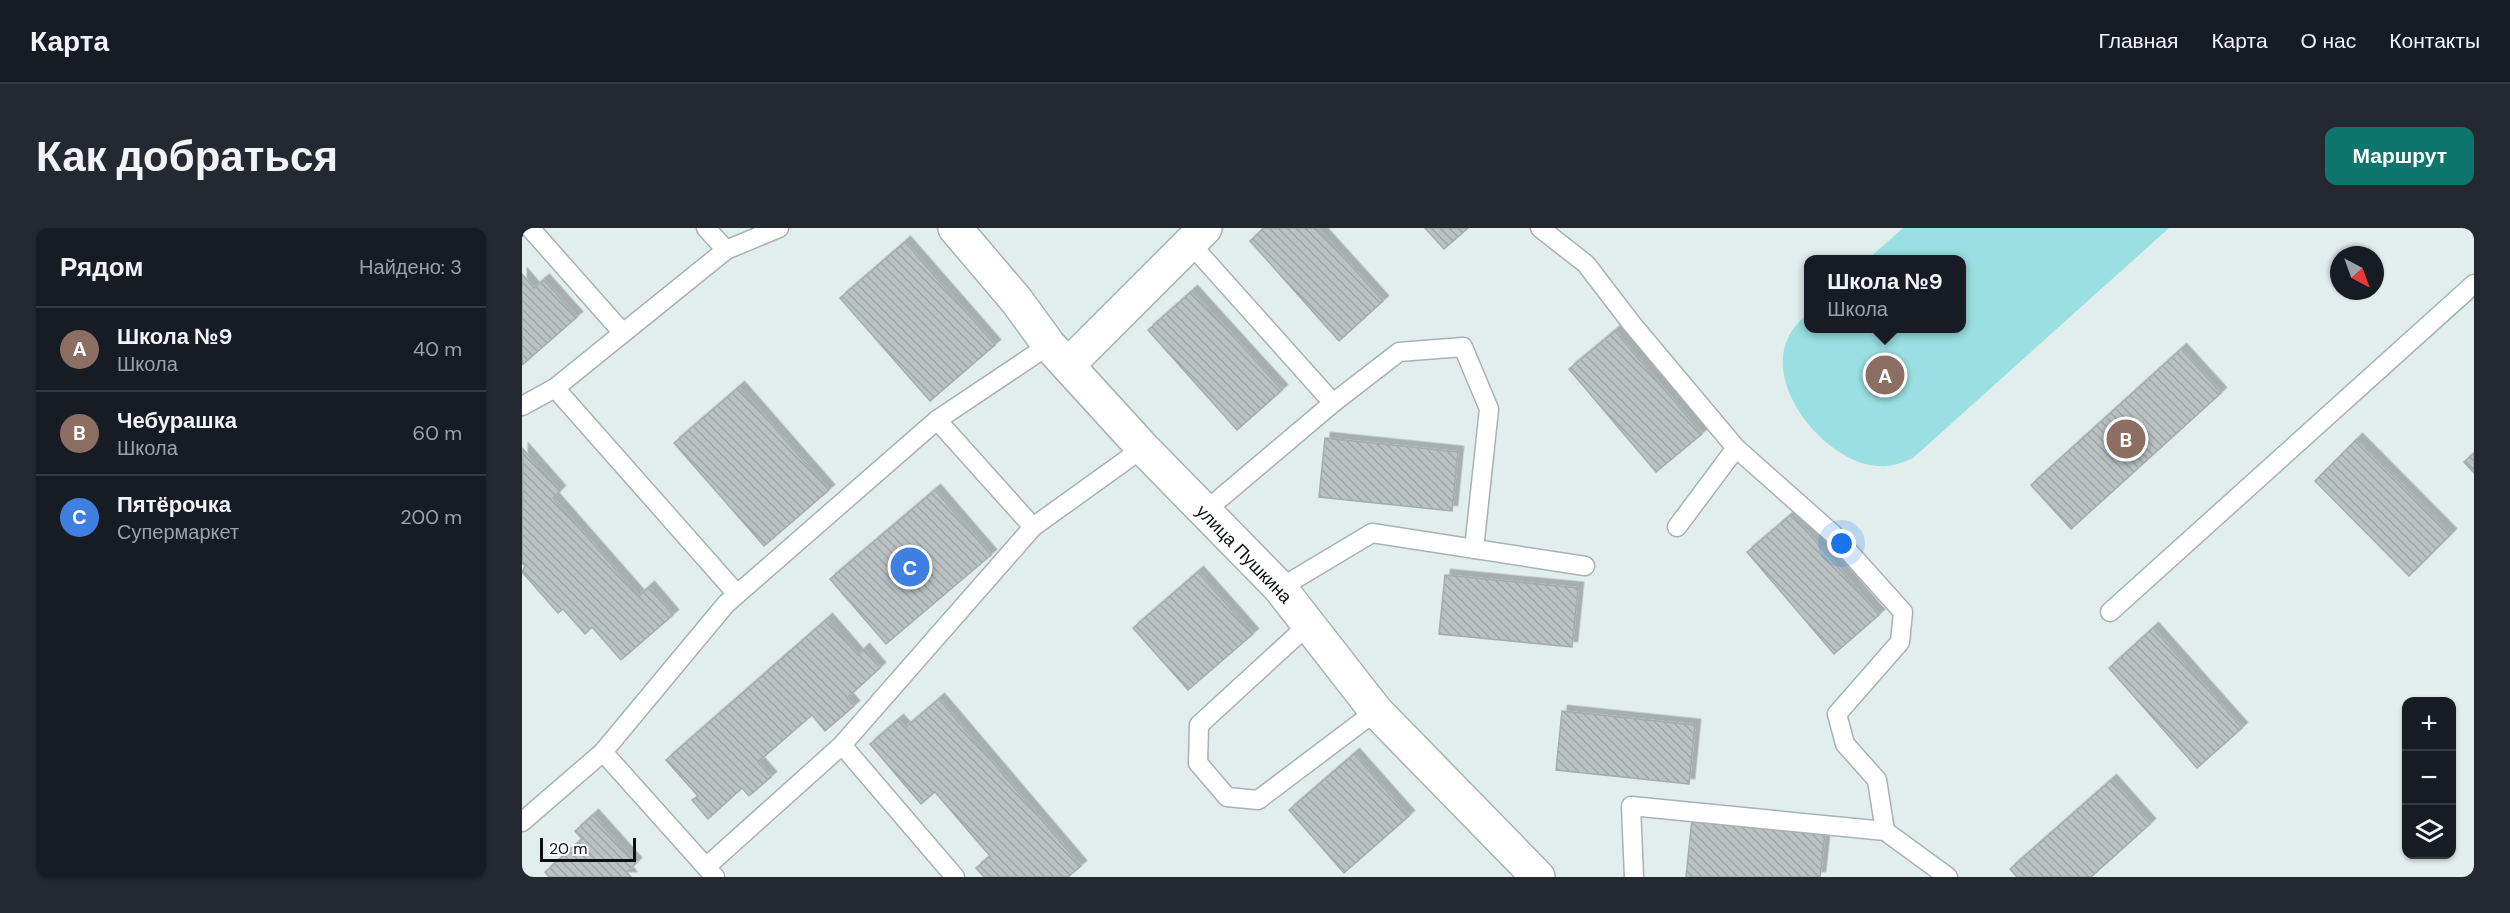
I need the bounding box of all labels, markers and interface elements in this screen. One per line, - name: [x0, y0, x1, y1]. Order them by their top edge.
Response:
- text: Карта: [30, 23, 109, 60]
- text: Главная: [2098, 27, 2178, 55]
- text: Карта: [2211, 27, 2268, 55]
- text: О нас: [2301, 27, 2356, 55]
- text: Контакты: [2389, 27, 2480, 55]
- button: Маршрут: [2325, 127, 2474, 185]
- text: Как добраться: [36, 129, 338, 184]
- north arrow: [2330, 246, 2384, 300]
- text: Рядом: [60, 250, 143, 284]
- text: Найдено: 3: [359, 254, 462, 280]
- popup: [1804, 255, 1966, 333]
- text: Школа №9: [1827, 267, 1943, 296]
- text: Школа: [1827, 296, 1888, 322]
- text: Школа №9: [117, 322, 233, 351]
- text: A: [72, 336, 87, 362]
- text: 40 m: [413, 336, 462, 362]
- text: Школа: [117, 351, 178, 377]
- pin: A: [1866, 352, 1904, 398]
- text: Чебурашка: [117, 406, 237, 435]
- pin: B: [2106, 416, 2146, 462]
- text: B: [73, 420, 86, 446]
- text: 60 m: [413, 420, 462, 446]
- text: Школа: [117, 435, 178, 461]
- text: Пятёрочка: [117, 490, 231, 519]
- street label: улица Пушкина: [1191, 499, 1298, 609]
- text: C: [72, 504, 87, 530]
- text: 200 m: [400, 504, 462, 530]
- text: Супермаркет: [117, 519, 239, 545]
- your location: [1827, 529, 1856, 558]
- pin: C: [890, 544, 930, 590]
- map controls: [2402, 697, 2456, 859]
- button: +: [2402, 697, 2456, 751]
- button: −: [2402, 751, 2456, 805]
- button: layers: [2402, 805, 2456, 859]
- scale bar: [540, 835, 636, 862]
- text: 20 m: [549, 838, 588, 859]

